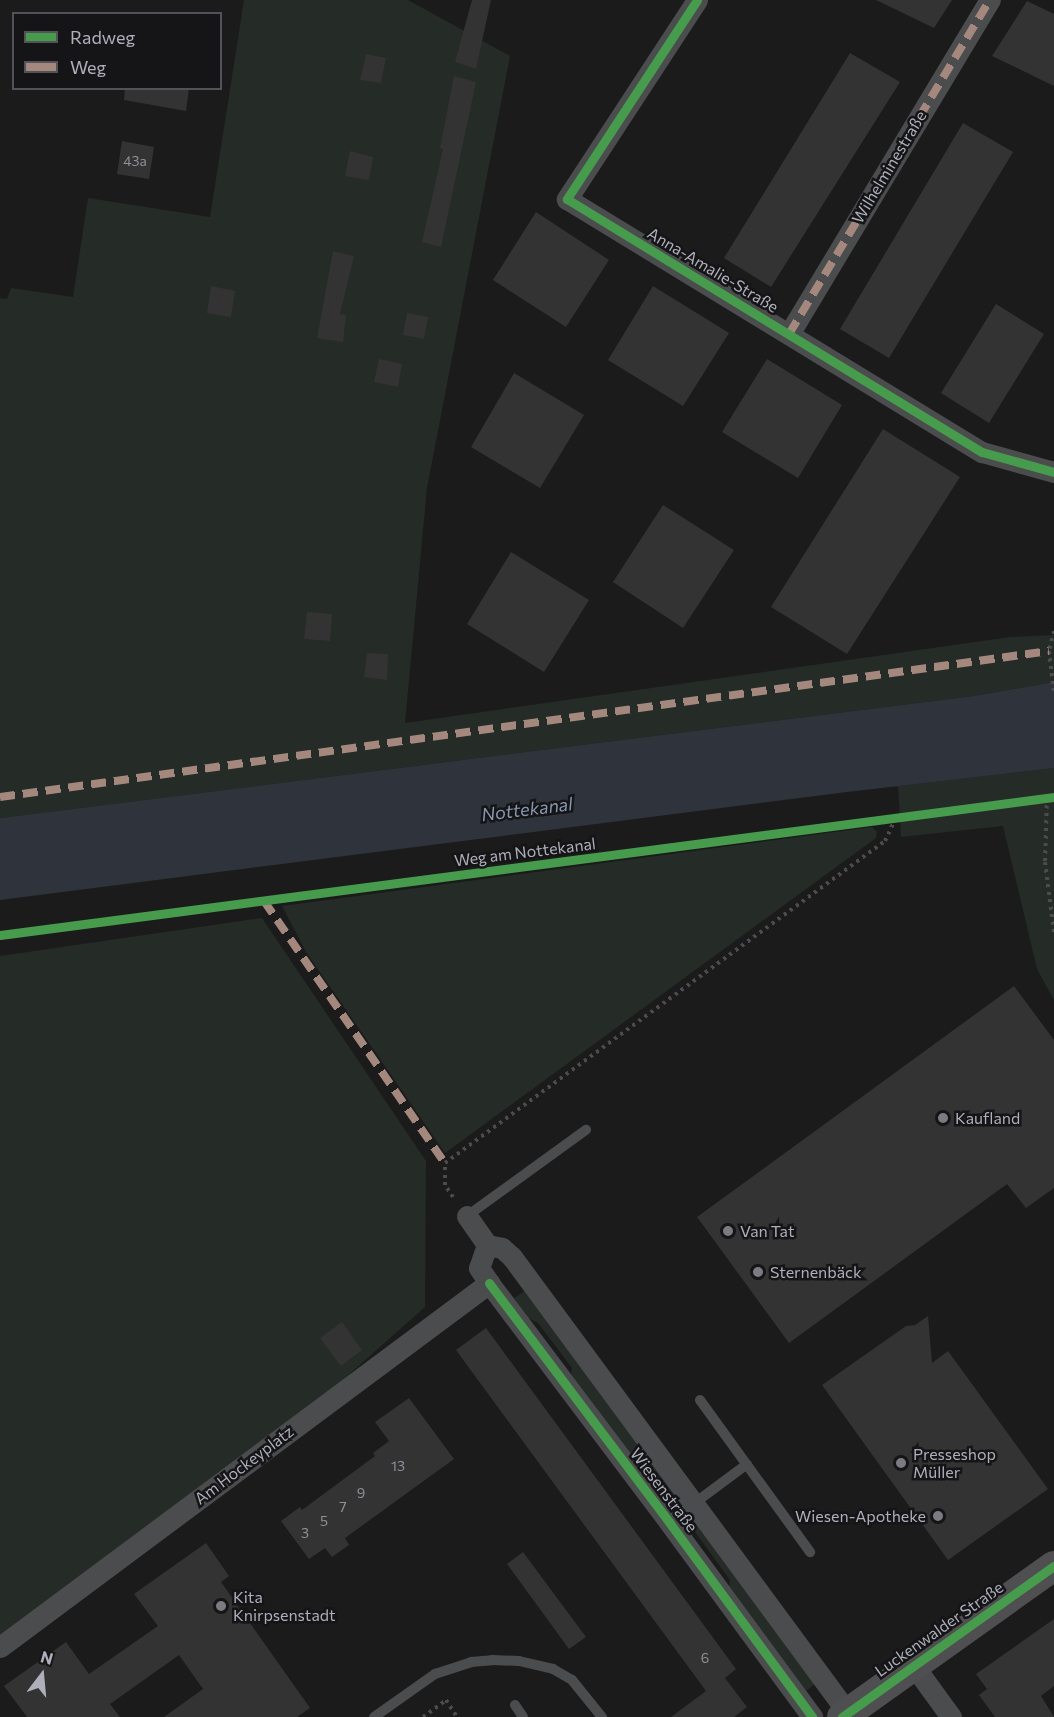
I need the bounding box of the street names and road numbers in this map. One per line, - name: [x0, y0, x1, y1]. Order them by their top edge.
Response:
- street label: Wilhelminestraße: [848, 107, 930, 227]
- street label: Anna-Amalie-Straße: [644, 223, 782, 317]
- street label: Weg am Nottekanal: [453, 834, 597, 870]
- street label: Am Hockeyplatz: [191, 1422, 297, 1508]
- street label: Wiesenstraße: [626, 1444, 702, 1536]
- street label: Luckenwalder Straße: [871, 1577, 1007, 1681]

